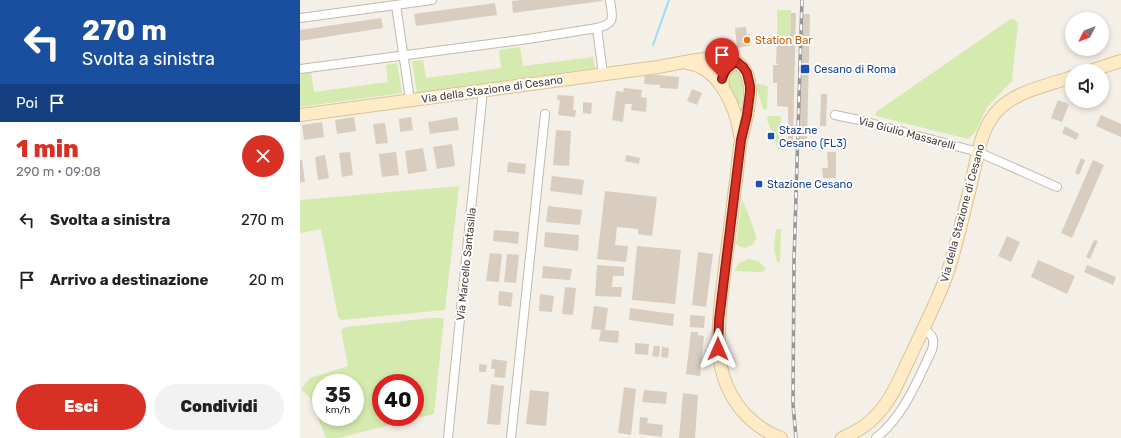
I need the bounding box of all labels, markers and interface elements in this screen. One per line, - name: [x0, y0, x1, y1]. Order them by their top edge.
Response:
- north arrow: [1065, 12, 1109, 56]
- map controls: [1065, 12, 1109, 108]
- text: 270 m: [82, 14, 167, 47]
- icon: left: [16, 16, 68, 68]
- place label: Station Bar: [755, 34, 813, 47]
- marker: Station Bar: [742, 35, 752, 45]
- pin: [705, 38, 739, 79]
- icon: arrive: [711, 44, 733, 66]
- text: Svolta a sinistra: [82, 48, 215, 70]
- marker: Cesano di Roma: [799, 63, 811, 75]
- place label: Cesano di Roma: [814, 63, 896, 76]
- button: sound: [1065, 64, 1109, 108]
- street label: Via della Stazione di Cesano: [420, 73, 564, 106]
- icon: arrive: [46, 92, 68, 114]
- text: Poi: [16, 94, 38, 112]
- street label: Via Giulio Massarelli: [857, 114, 957, 153]
- place label: Staz.ne Cesano (FL3): [779, 124, 847, 150]
- marker: Staz.ne Cesano (FL3): [766, 131, 776, 141]
- text: 1 min: [16, 135, 79, 163]
- button: close: [242, 135, 284, 177]
- street label: Via della Stazione di Cesano: [938, 142, 987, 284]
- text: 290 m · 09:08: [16, 164, 101, 179]
- place label: Stazione Cesano: [767, 178, 852, 191]
- marker: Stazione Cesano: [754, 179, 764, 189]
- street label: Via Marcello Santasilia: [454, 207, 479, 321]
- icon: left: [16, 209, 38, 231]
- text: Svolta a sinistra: [50, 211, 170, 229]
- text: 270 m: [241, 211, 284, 229]
- icon: arrive: [16, 269, 38, 291]
- text: Arrivo a destinazione: [50, 271, 208, 289]
- text: 20 m: [249, 271, 284, 289]
- position arrow: [697, 328, 739, 370]
- speed limit sign: 40: [372, 374, 424, 426]
- text: 35: [325, 383, 351, 407]
- button: Esci: [16, 384, 146, 430]
- button: Condividi: [154, 384, 284, 430]
- text: km/h: [326, 404, 350, 416]

